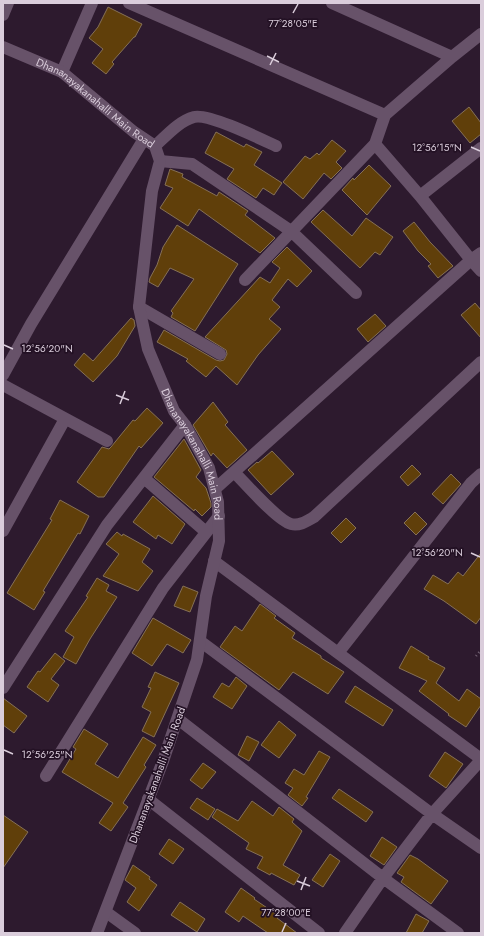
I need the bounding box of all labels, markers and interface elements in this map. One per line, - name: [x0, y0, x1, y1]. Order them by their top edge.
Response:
- text: 77°28'05"E: [268, 16, 318, 31]
- street label: Dhananayakanahalli Main Road: [34, 54, 158, 152]
- text: 12°56'15"N: [412, 140, 462, 155]
- text: 12°56'20"N: [21, 341, 73, 356]
- street label: Dhananayakanahalli Main Road: [157, 386, 226, 520]
- text: 12°56'20"N: [411, 545, 463, 560]
- street label: Dhananayakanahalli Main Road: [125, 705, 189, 845]
- text: 12°56'25"N: [22, 747, 72, 762]
- text: 77°28'00"E: [261, 905, 311, 920]

